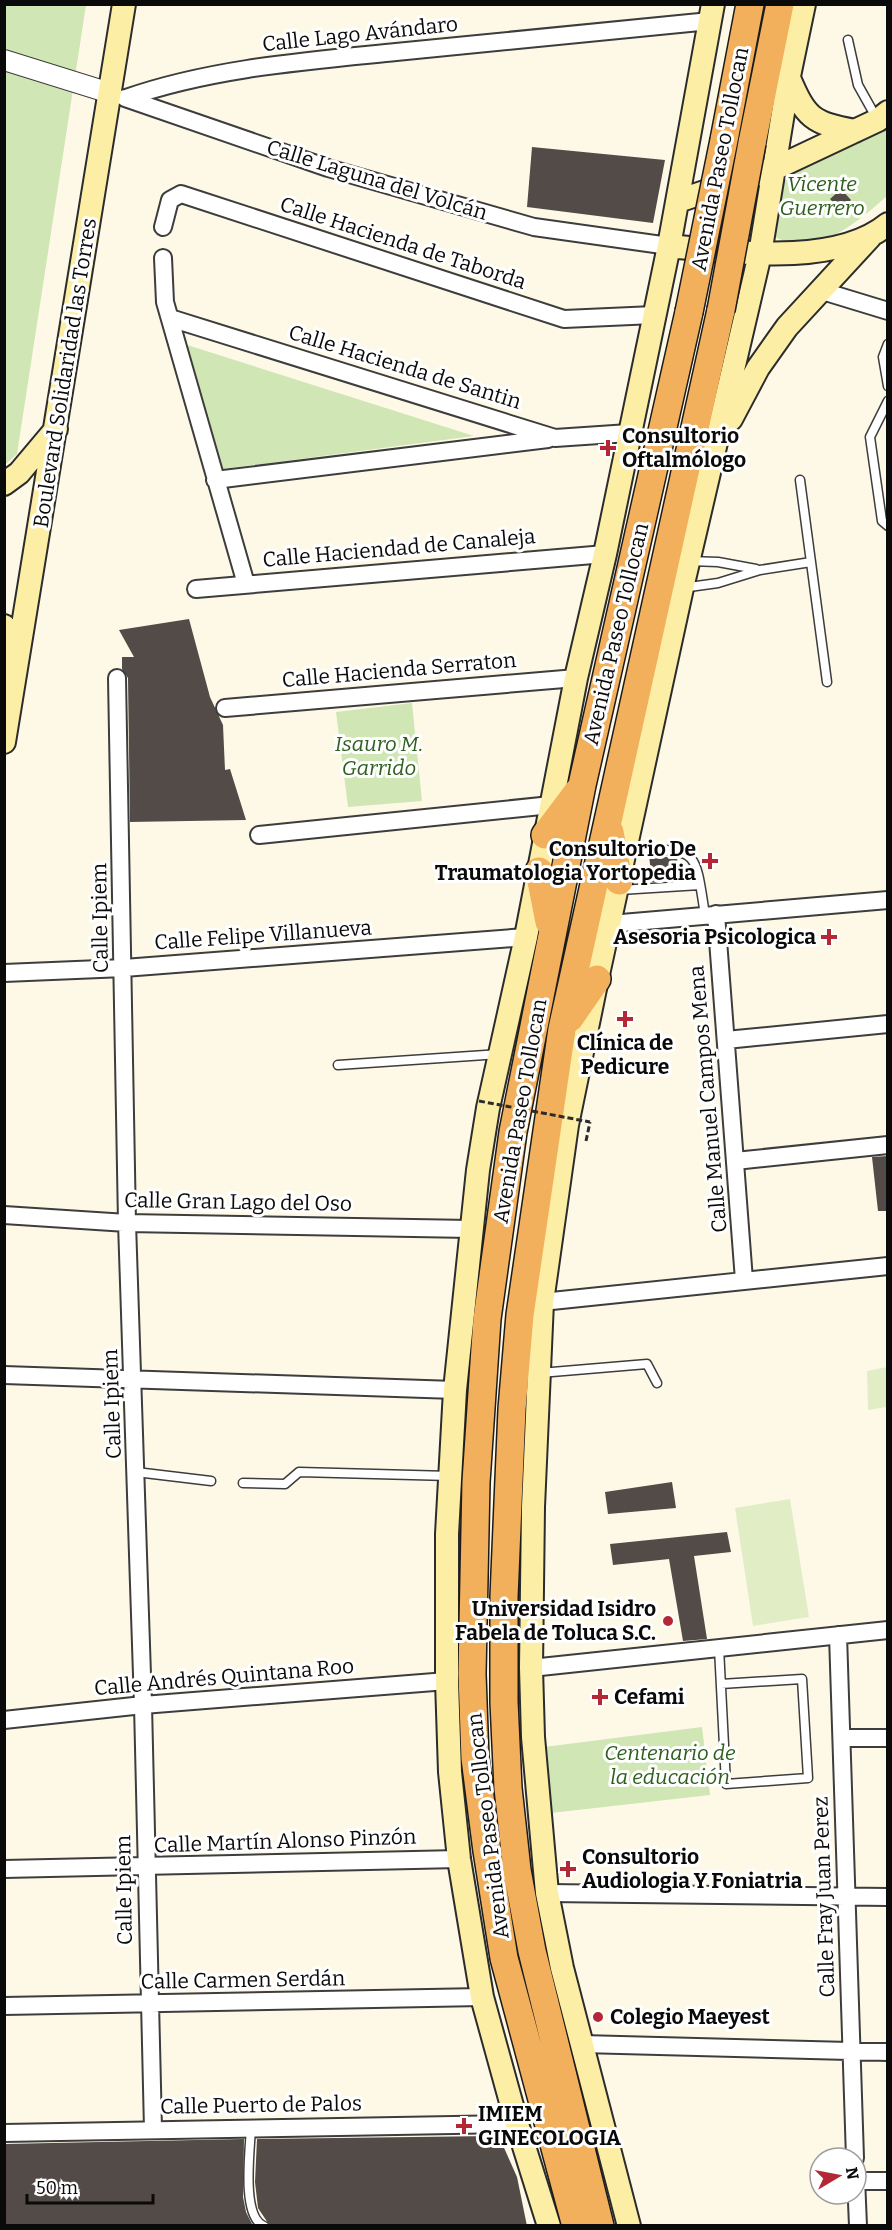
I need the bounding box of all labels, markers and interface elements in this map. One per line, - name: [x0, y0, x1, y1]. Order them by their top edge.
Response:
- street label: Calle Lago Avándaro: [261, 11, 459, 57]
- street label: Avenida Paseo Tollocan: [686, 45, 754, 273]
- street label: Calle Laguna del Volcán: [263, 134, 491, 226]
- park label: Vicente Guerrero: [779, 171, 865, 221]
- street label: Calle Hacienda de Taborda: [277, 191, 530, 295]
- street label: Boulevard Solidaridad las Torres: [28, 216, 102, 530]
- street label: Calle Hacienda de Santin: [286, 319, 524, 415]
- place label: Consultorio Oftalmólogo: [622, 423, 746, 473]
- marker: Consultorio Oftalmólogo: [599, 439, 617, 457]
- street label: Avenida Paseo Tollocan: [578, 520, 654, 748]
- street label: Calle Haciendad de Canaleja: [261, 523, 537, 573]
- street label: Calle Hacienda Serraton: [281, 647, 517, 693]
- park label: Isauro M. Garrido: [335, 731, 423, 781]
- place label: Consultorio De Traumatologia Yortopedia: [435, 836, 696, 886]
- marker: Consultorio De Traumatologia Yortopedia: [701, 852, 719, 870]
- street label: Calle Ipiem: [86, 863, 114, 973]
- street label: Calle Felipe Villanueva: [153, 914, 373, 956]
- place label: Asesoria Psicologica: [613, 924, 816, 950]
- marker: Asesoria Psicologica: [820, 928, 838, 946]
- street label: Calle Manuel Campos Mena: [683, 964, 733, 1234]
- street label: Avenida Paseo Tollocan: [487, 997, 553, 1225]
- marker: Clínica de Pedicure: [616, 1010, 634, 1028]
- place label: Clínica de Pedicure: [577, 1030, 673, 1080]
- street label: Calle Gran Lago del Oso: [124, 1187, 352, 1217]
- street label: Calle Ipiem: [97, 1349, 127, 1459]
- place label: Universidad Isidro Fabela de Toluca S.C.: [455, 1596, 656, 1646]
- marker: Universidad Isidro Fabela de Toluca S.C.: [661, 1614, 675, 1628]
- street label: Calle Andrés Quintana Roo: [93, 1653, 355, 1701]
- place label: Cefami: [614, 1684, 685, 1710]
- marker: Cefami: [591, 1688, 609, 1706]
- street label: Avenida Paseo Tollocan: [461, 1712, 515, 1940]
- park label: Centenario de la educación: [604, 1740, 736, 1790]
- street label: Calle Fray Juan Perez: [807, 1796, 841, 1998]
- street label: Calle Martín Alonso Pinzón: [153, 1823, 417, 1859]
- street label: Calle Ipiem: [110, 1835, 138, 1945]
- place label: Consultorio Audiologia Y Foniatria: [582, 1844, 803, 1894]
- marker: Consultorio Audiologia Y Foniatria: [559, 1860, 577, 1878]
- street label: Calle Carmen Serdán: [140, 1965, 346, 1995]
- place label: Colegio Maeyest: [610, 2004, 771, 2030]
- marker: Colegio Maeyest: [591, 2010, 605, 2024]
- street label: Calle Puerto de Palos: [160, 2090, 362, 2120]
- place label: IMIEM GINECOLOGIA: [478, 2101, 621, 2151]
- marker: IMIEM GINECOLOGIA: [455, 2117, 473, 2135]
- north arrow: [808, 2146, 868, 2206]
- text: N: [842, 2166, 863, 2181]
- scale bar: [27, 2167, 153, 2205]
- text: 50 m: [36, 2177, 78, 2199]

